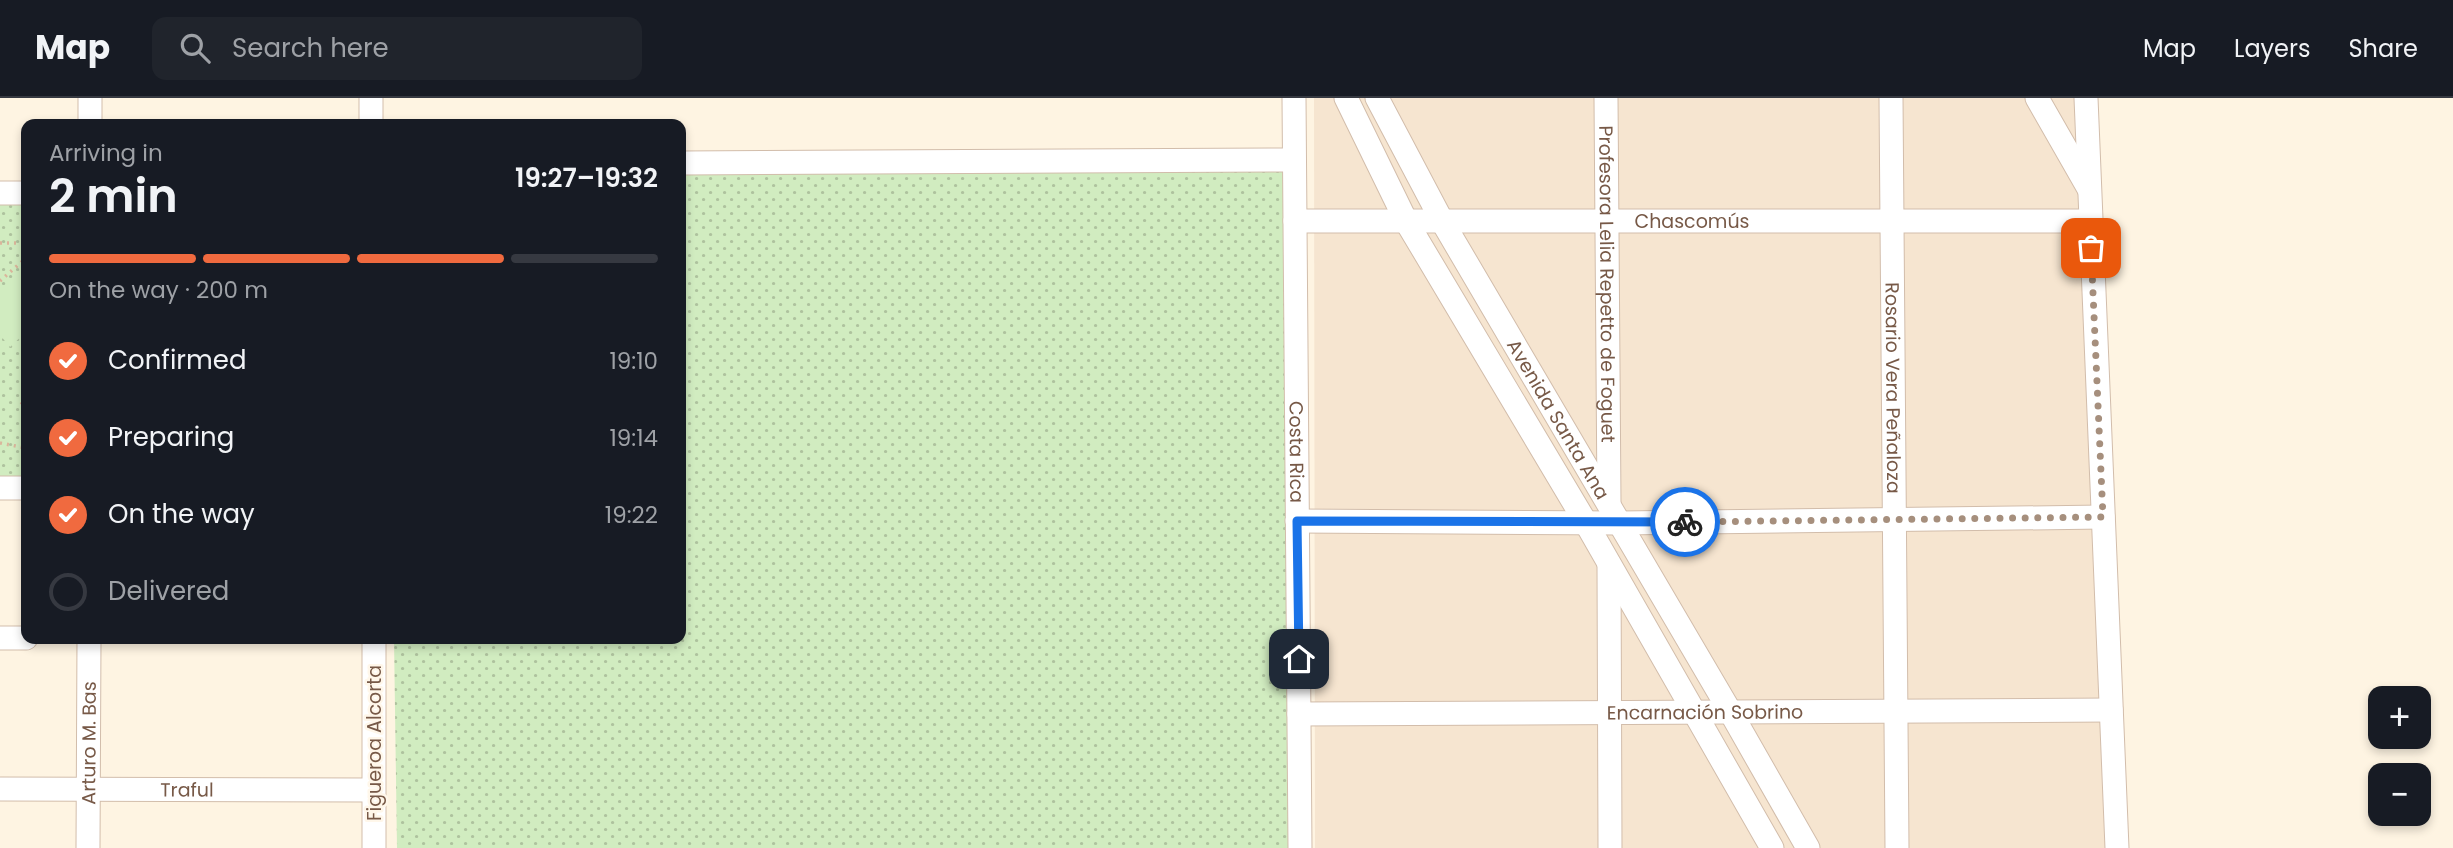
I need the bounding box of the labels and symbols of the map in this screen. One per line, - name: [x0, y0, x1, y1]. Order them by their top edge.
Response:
- street label: Profesora Lelia Repetto de Foguet: [1592, 125, 1622, 443]
- street label: Chascomús: [1634, 208, 1750, 235]
- pin: [2061, 218, 2121, 278]
- street label: Rosario Vera Peñaloza: [1878, 282, 1907, 494]
- street label: Avenida Santa Ana: [1500, 334, 1616, 505]
- street label: Costa Rica: [1282, 401, 1310, 503]
- courier: [1650, 487, 1720, 557]
- pin: [1269, 629, 1329, 689]
- street label: Figueroa Alcorta: [361, 665, 388, 821]
- street label: Arturo M. Bas: [75, 681, 103, 805]
- street label: Encarnación Sobrino: [1607, 699, 1803, 726]
- street label: Traful: [160, 776, 214, 804]

